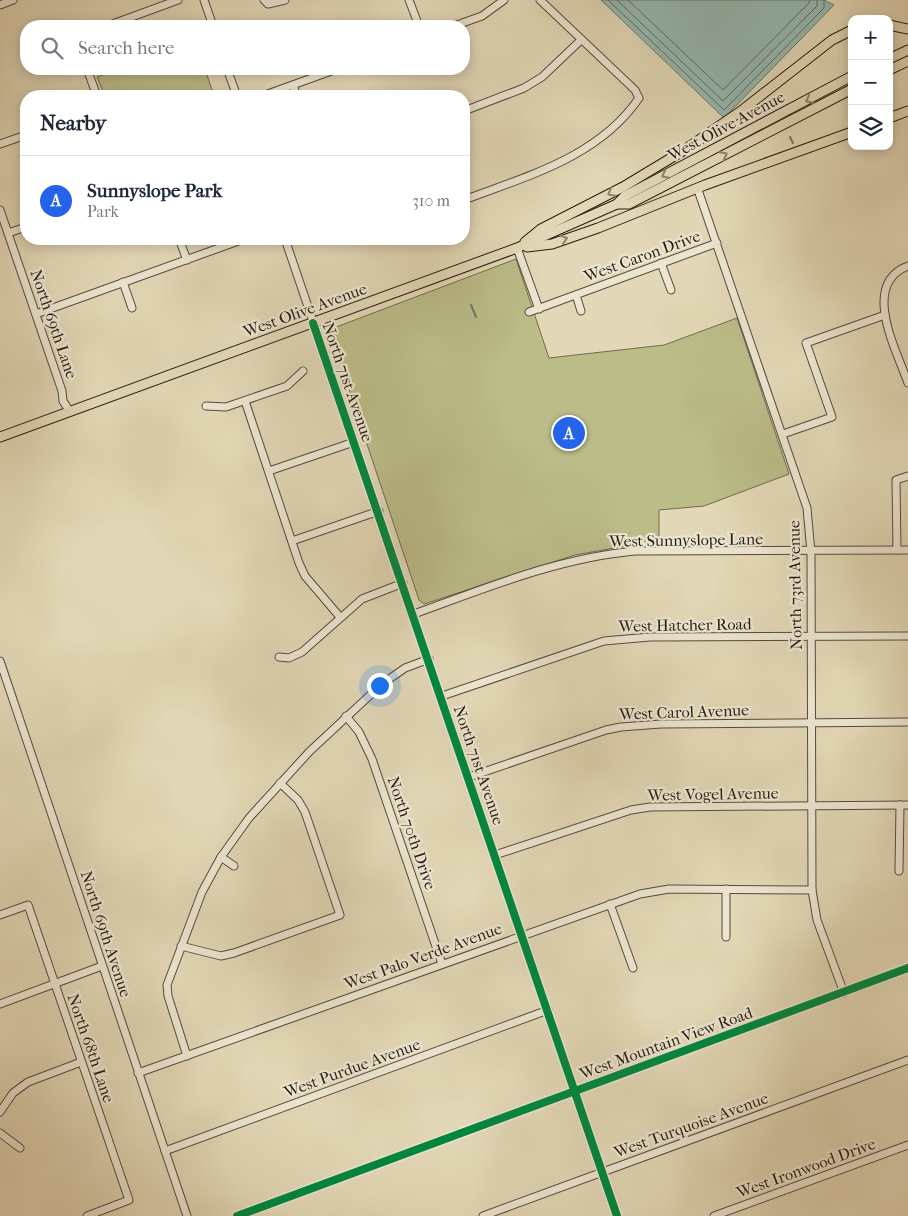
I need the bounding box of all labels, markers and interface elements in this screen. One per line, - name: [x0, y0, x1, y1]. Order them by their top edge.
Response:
- map controls: [848, 15, 893, 150]
- button: +: [848, 15, 893, 60]
- search box: [20, 20, 470, 75]
- icon: search: [38, 34, 66, 62]
- text: Search here: [78, 37, 174, 59]
- button: −: [848, 60, 893, 105]
- street label: West Olive Avenue: [663, 87, 788, 165]
- one-way arrow: [805, 93, 814, 103]
- button: layers: [848, 105, 893, 150]
- text: Nearby: [40, 111, 106, 135]
- one-way arrow: [719, 151, 728, 161]
- one-way arrow: [661, 169, 670, 179]
- text: Sunnyslope Park: [87, 180, 222, 202]
- one-way arrow: [608, 187, 617, 197]
- text: A: [51, 191, 61, 210]
- text: 310 m: [412, 191, 450, 210]
- text: Park: [87, 202, 119, 221]
- street label: West Caron Drive: [580, 226, 703, 286]
- one-way arrow: [560, 235, 568, 245]
- street label: North 69th Lane: [26, 267, 82, 381]
- street label: West Olive Avenue: [240, 279, 369, 341]
- street label: North 71st Avenue: [319, 320, 377, 444]
- pin: A: [553, 414, 585, 452]
- street label: North 73rd Avenue: [784, 520, 806, 650]
- street label: West Sunnyslope Lane: [608, 529, 763, 551]
- street label: West Hatcher Road: [617, 614, 752, 636]
- your location: [367, 673, 393, 699]
- street label: West Carol Avenue: [618, 700, 749, 724]
- street label: North 71st Avenue: [450, 703, 508, 827]
- street label: North 70th Drive: [384, 774, 440, 892]
- street label: West Vogel Avenue: [646, 783, 779, 805]
- street label: North 69th Avenue: [77, 868, 135, 1000]
- street label: West Palo Verde Avenue: [341, 919, 504, 994]
- street label: North 68th Lane: [63, 991, 119, 1105]
- street label: West Mountain View Road: [576, 1003, 755, 1083]
- street label: West Purdue Avenue: [280, 1034, 423, 1102]
- street label: West Turquoise Avenue: [610, 1088, 771, 1162]
- street label: West Ironwood Drive: [733, 1134, 878, 1202]

